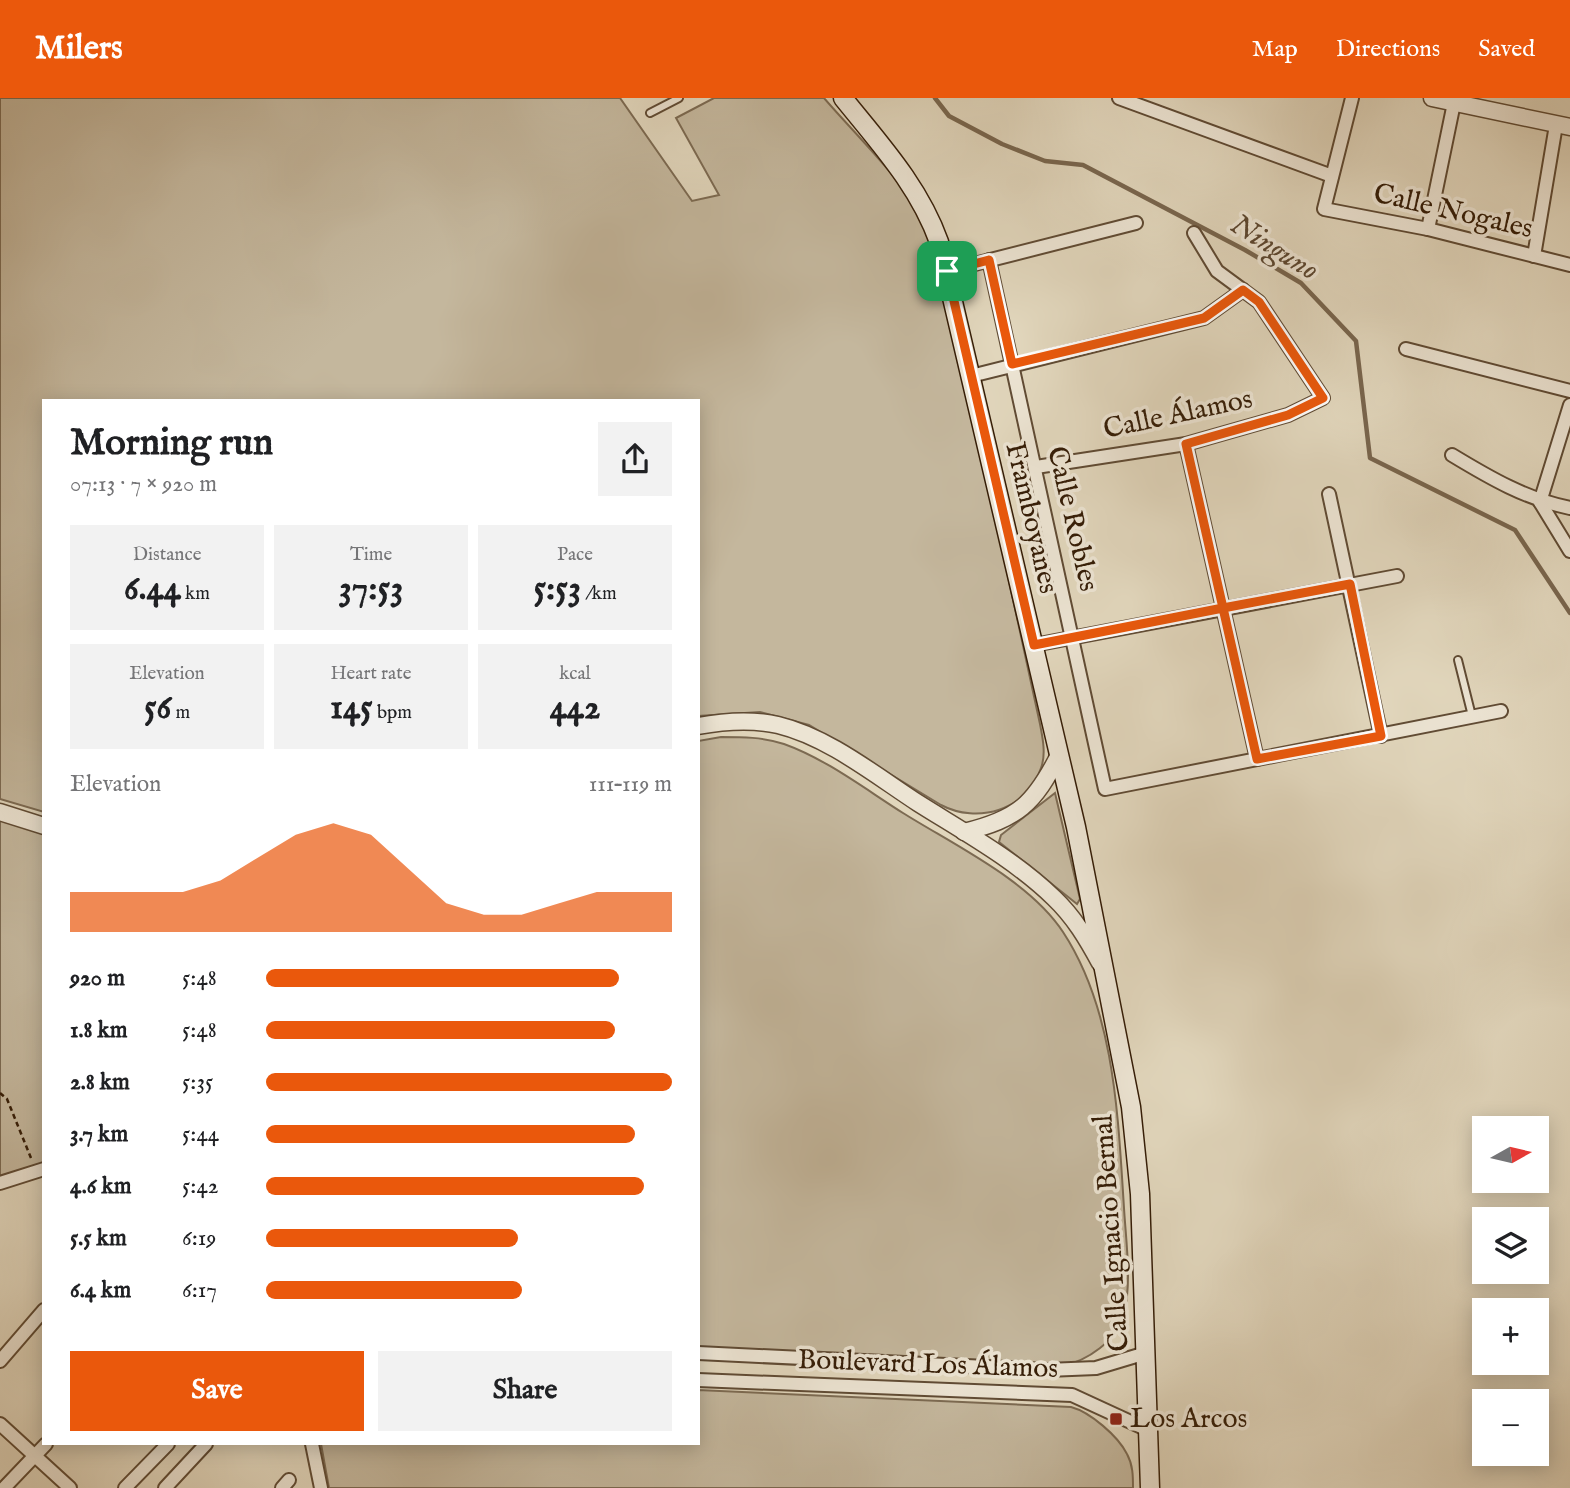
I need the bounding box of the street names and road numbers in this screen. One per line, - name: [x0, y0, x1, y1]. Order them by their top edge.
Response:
- street label: Calle Nogales: [1370, 177, 1536, 247]
- street label: Calle Álamos: [1100, 381, 1256, 448]
- street label: Framboyanes: [997, 439, 1065, 597]
- street label: Calle Robles: [1038, 443, 1106, 595]
- street label: Calle Ignacio Bernal: [1086, 1113, 1138, 1353]
- street label: Boulevard Los Álamos: [797, 1342, 1059, 1387]

